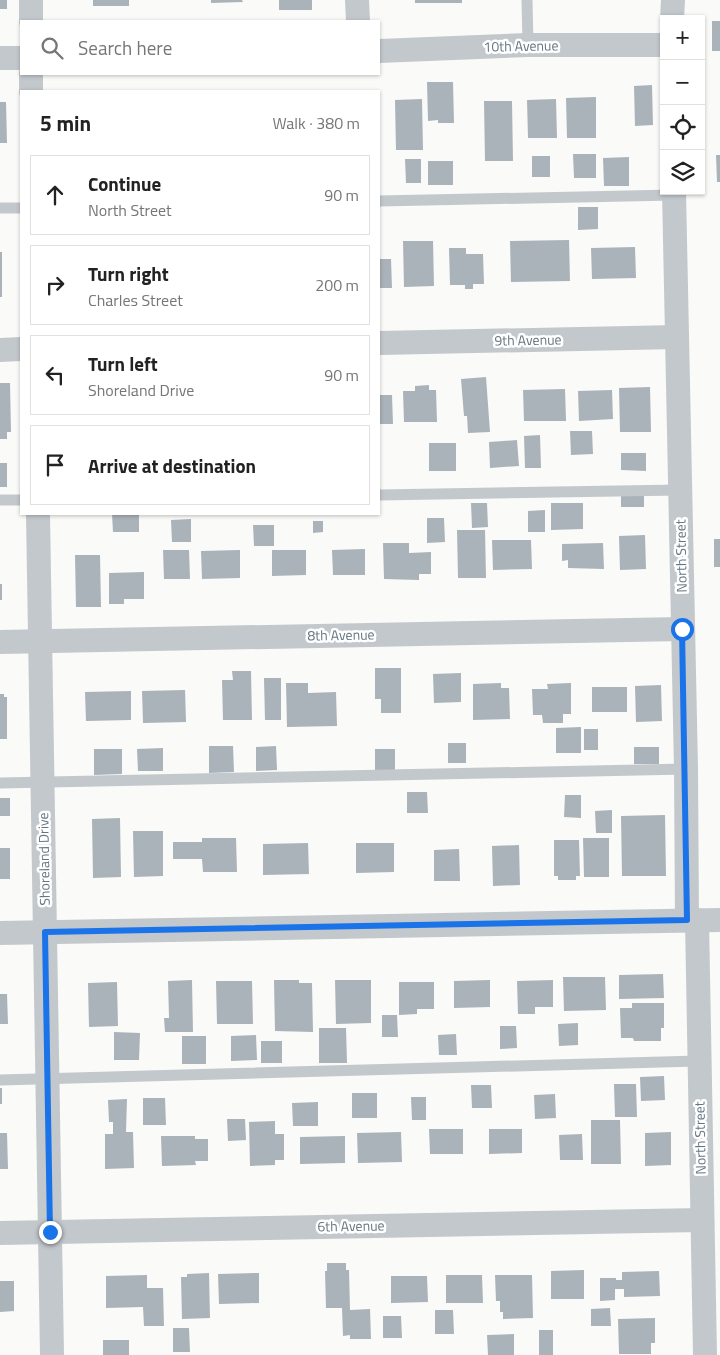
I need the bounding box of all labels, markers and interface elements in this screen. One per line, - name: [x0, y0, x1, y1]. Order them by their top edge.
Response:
- map controls: [660, 15, 705, 195]
- button: +: [660, 15, 705, 60]
- search box: [20, 20, 380, 75]
- text: Search here: [78, 33, 172, 62]
- icon: search: [38, 34, 66, 62]
- street label: 10th Avenue: [483, 34, 559, 57]
- button: −: [660, 60, 705, 105]
- button: locate: [660, 105, 705, 150]
- text: 5 min: [40, 107, 91, 139]
- text: Walk · 380 m: [272, 111, 360, 135]
- button: layers: [660, 150, 705, 195]
- text: Continue: [88, 169, 161, 198]
- icon: ahead: [41, 181, 69, 209]
- text: 90 m: [324, 183, 359, 207]
- text: North Street: [88, 198, 172, 222]
- text: Turn right: [88, 259, 169, 288]
- icon: right: [41, 271, 69, 299]
- text: 200 m: [315, 273, 359, 297]
- text: Charles Street: [88, 288, 183, 312]
- street label: 9th Avenue: [494, 328, 562, 351]
- text: Turn left: [88, 349, 158, 378]
- icon: left: [41, 361, 69, 389]
- text: 90 m: [324, 363, 359, 387]
- text: Shoreland Drive: [88, 378, 194, 402]
- icon: arrive: [41, 451, 69, 479]
- text: Arrive at destination: [88, 451, 256, 480]
- street label: North Street: [669, 519, 692, 593]
- route start: [671, 618, 694, 641]
- street label: 8th Avenue: [307, 623, 375, 646]
- street label: Shoreland Drive: [32, 812, 55, 906]
- street label: North Street: [688, 1101, 711, 1175]
- street label: 6th Avenue: [317, 1214, 385, 1237]
- route end: [39, 1221, 62, 1244]

